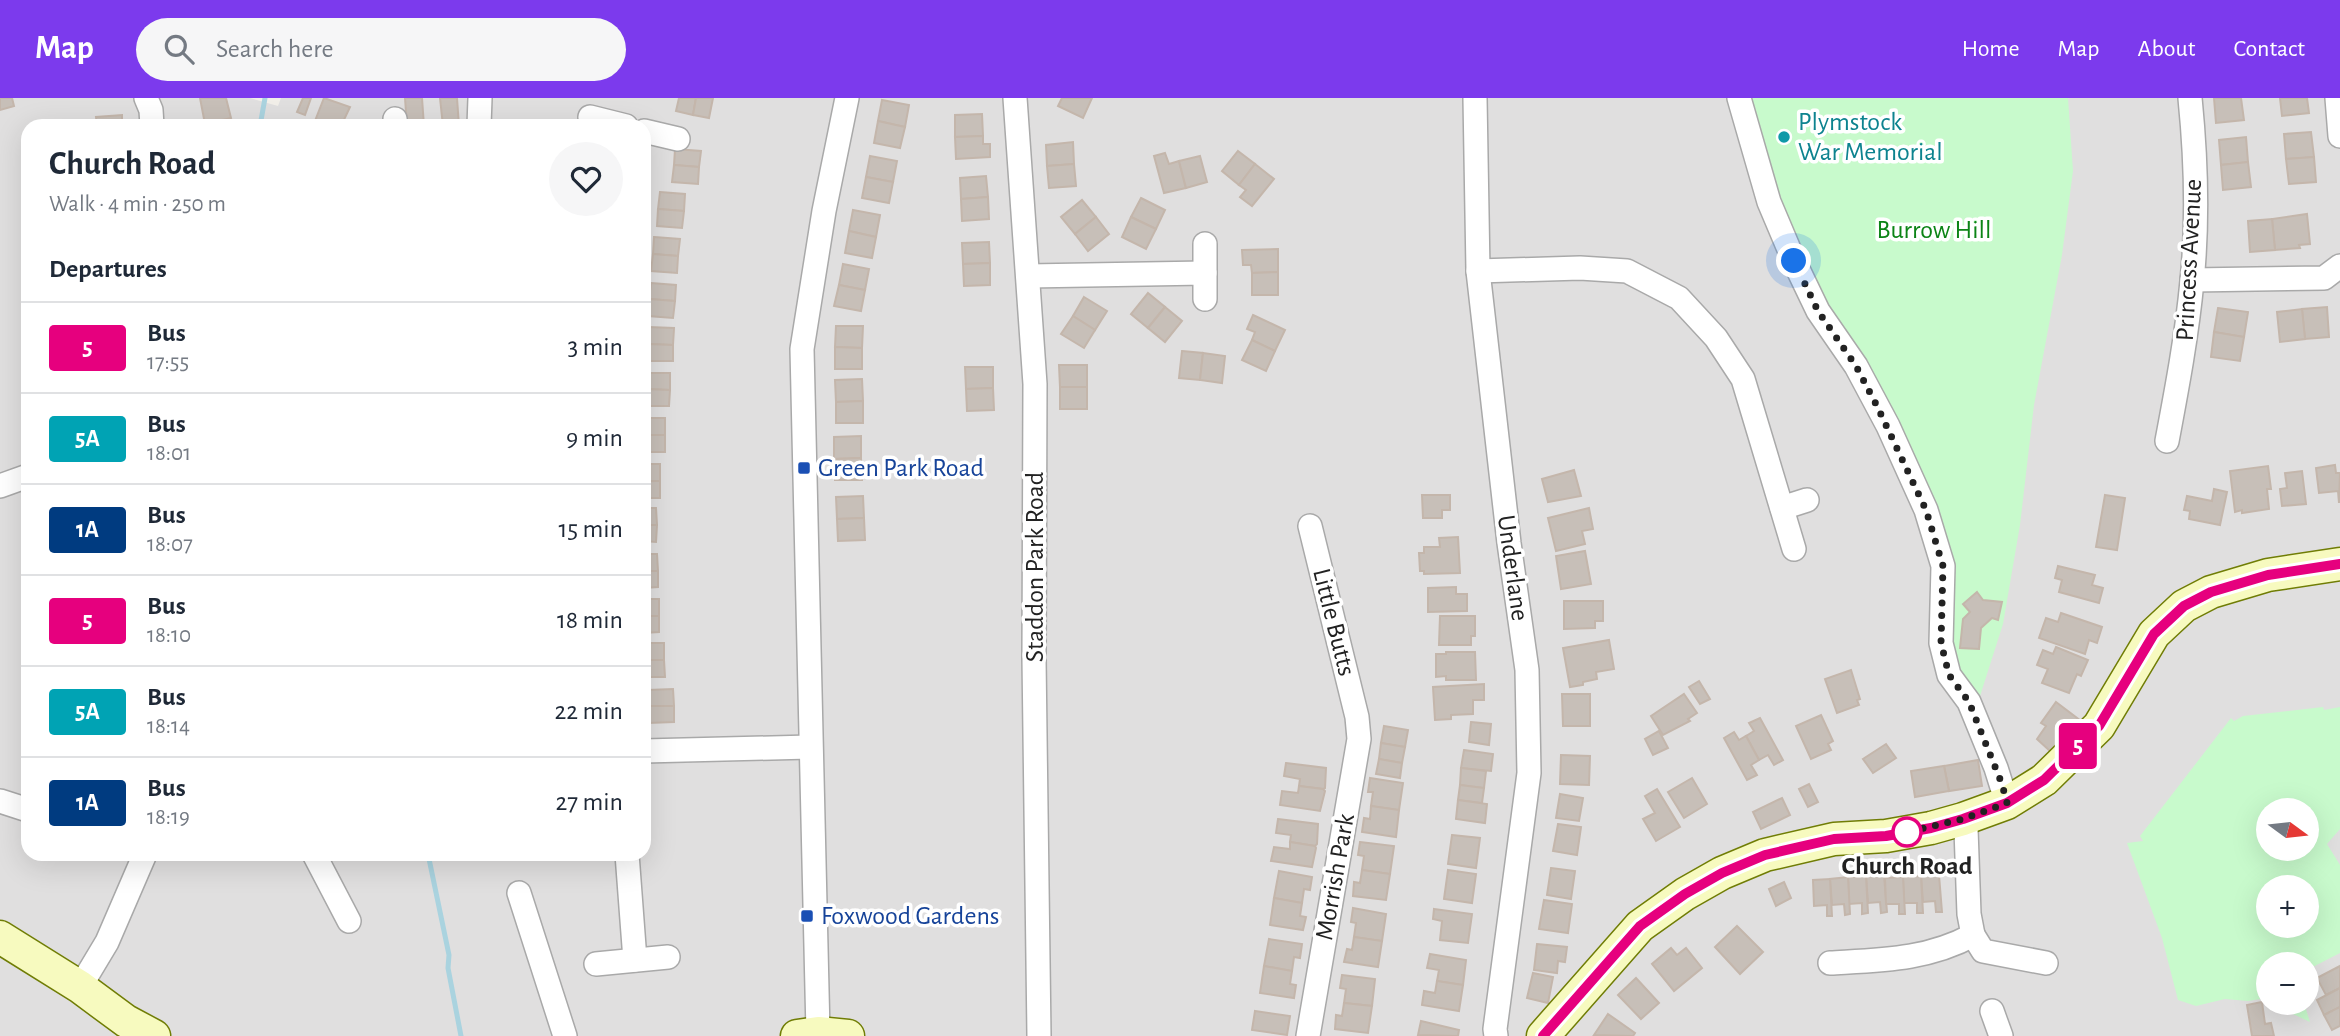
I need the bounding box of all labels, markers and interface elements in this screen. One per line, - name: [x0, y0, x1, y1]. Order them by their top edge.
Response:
- search box: [136, 18, 626, 81]
- icon: search: [160, 30, 198, 68]
- text: Map: [35, 32, 94, 65]
- text: Search here: [216, 36, 334, 62]
- text: Home: [1962, 37, 2020, 61]
- text: Map: [2058, 37, 2100, 61]
- text: About: [2138, 37, 2195, 61]
- text: Contact: [2233, 37, 2305, 61]
- place label: Plymstock War Memorial: [1798, 109, 1943, 165]
- marker: Plymstock War Memorial: [1776, 129, 1792, 145]
- button: heart: [549, 142, 623, 216]
- text: Church Road: [49, 148, 215, 181]
- street label: Princess Avenue: [2172, 178, 2206, 342]
- text: Walk · 4 min · 250 m: [49, 193, 226, 216]
- park label: Burrow Hill: [1877, 217, 1991, 243]
- your location: [1776, 243, 1811, 278]
- text: Departures: [49, 256, 167, 282]
- text: Bus: [147, 320, 186, 346]
- text: 3 min: [567, 334, 623, 360]
- text: 5: [82, 336, 93, 360]
- text: 17:55: [147, 351, 189, 374]
- text: Bus: [147, 411, 186, 437]
- text: 9 min: [566, 425, 623, 451]
- text: 5A: [75, 427, 100, 451]
- text: 18:01: [147, 442, 191, 465]
- place label: Green Park Road: [818, 455, 984, 481]
- marker: Green Park Road: [796, 460, 812, 476]
- street label: Staddon Park Road: [1022, 472, 1048, 662]
- text: Bus: [147, 502, 186, 528]
- street label: Underlane: [1493, 513, 1533, 623]
- text: 15 min: [558, 516, 623, 542]
- text: 1A: [76, 518, 99, 542]
- text: 18:07: [147, 533, 193, 556]
- street label: Little Butts: [1308, 566, 1360, 678]
- text: Bus: [147, 593, 186, 619]
- text: 18 min: [557, 607, 623, 633]
- text: 5: [82, 609, 93, 633]
- text: 18:10: [147, 624, 191, 647]
- text: Bus: [147, 684, 186, 710]
- text: 22 min: [555, 698, 623, 724]
- text: 5A: [75, 700, 100, 724]
- text: 18:14: [147, 715, 190, 738]
- line badge: 5: [2055, 723, 2101, 769]
- text: 5: [2073, 734, 2083, 758]
- text: Bus: [147, 775, 186, 801]
- text: 27 min: [556, 789, 623, 815]
- text: 1A: [76, 791, 99, 815]
- north arrow: [2256, 798, 2319, 861]
- map controls: [2256, 798, 2319, 1015]
- text: 18:19: [147, 806, 190, 829]
- street label: Morrish Park: [1311, 812, 1359, 942]
- marker: Church Road: [1892, 817, 1922, 847]
- place label: Church Road: [1841, 853, 1973, 879]
- button: +: [2256, 875, 2319, 938]
- place label: Foxwood Gardens: [821, 903, 999, 929]
- marker: Foxwood Gardens: [799, 908, 815, 924]
- button: −: [2256, 952, 2319, 1015]

